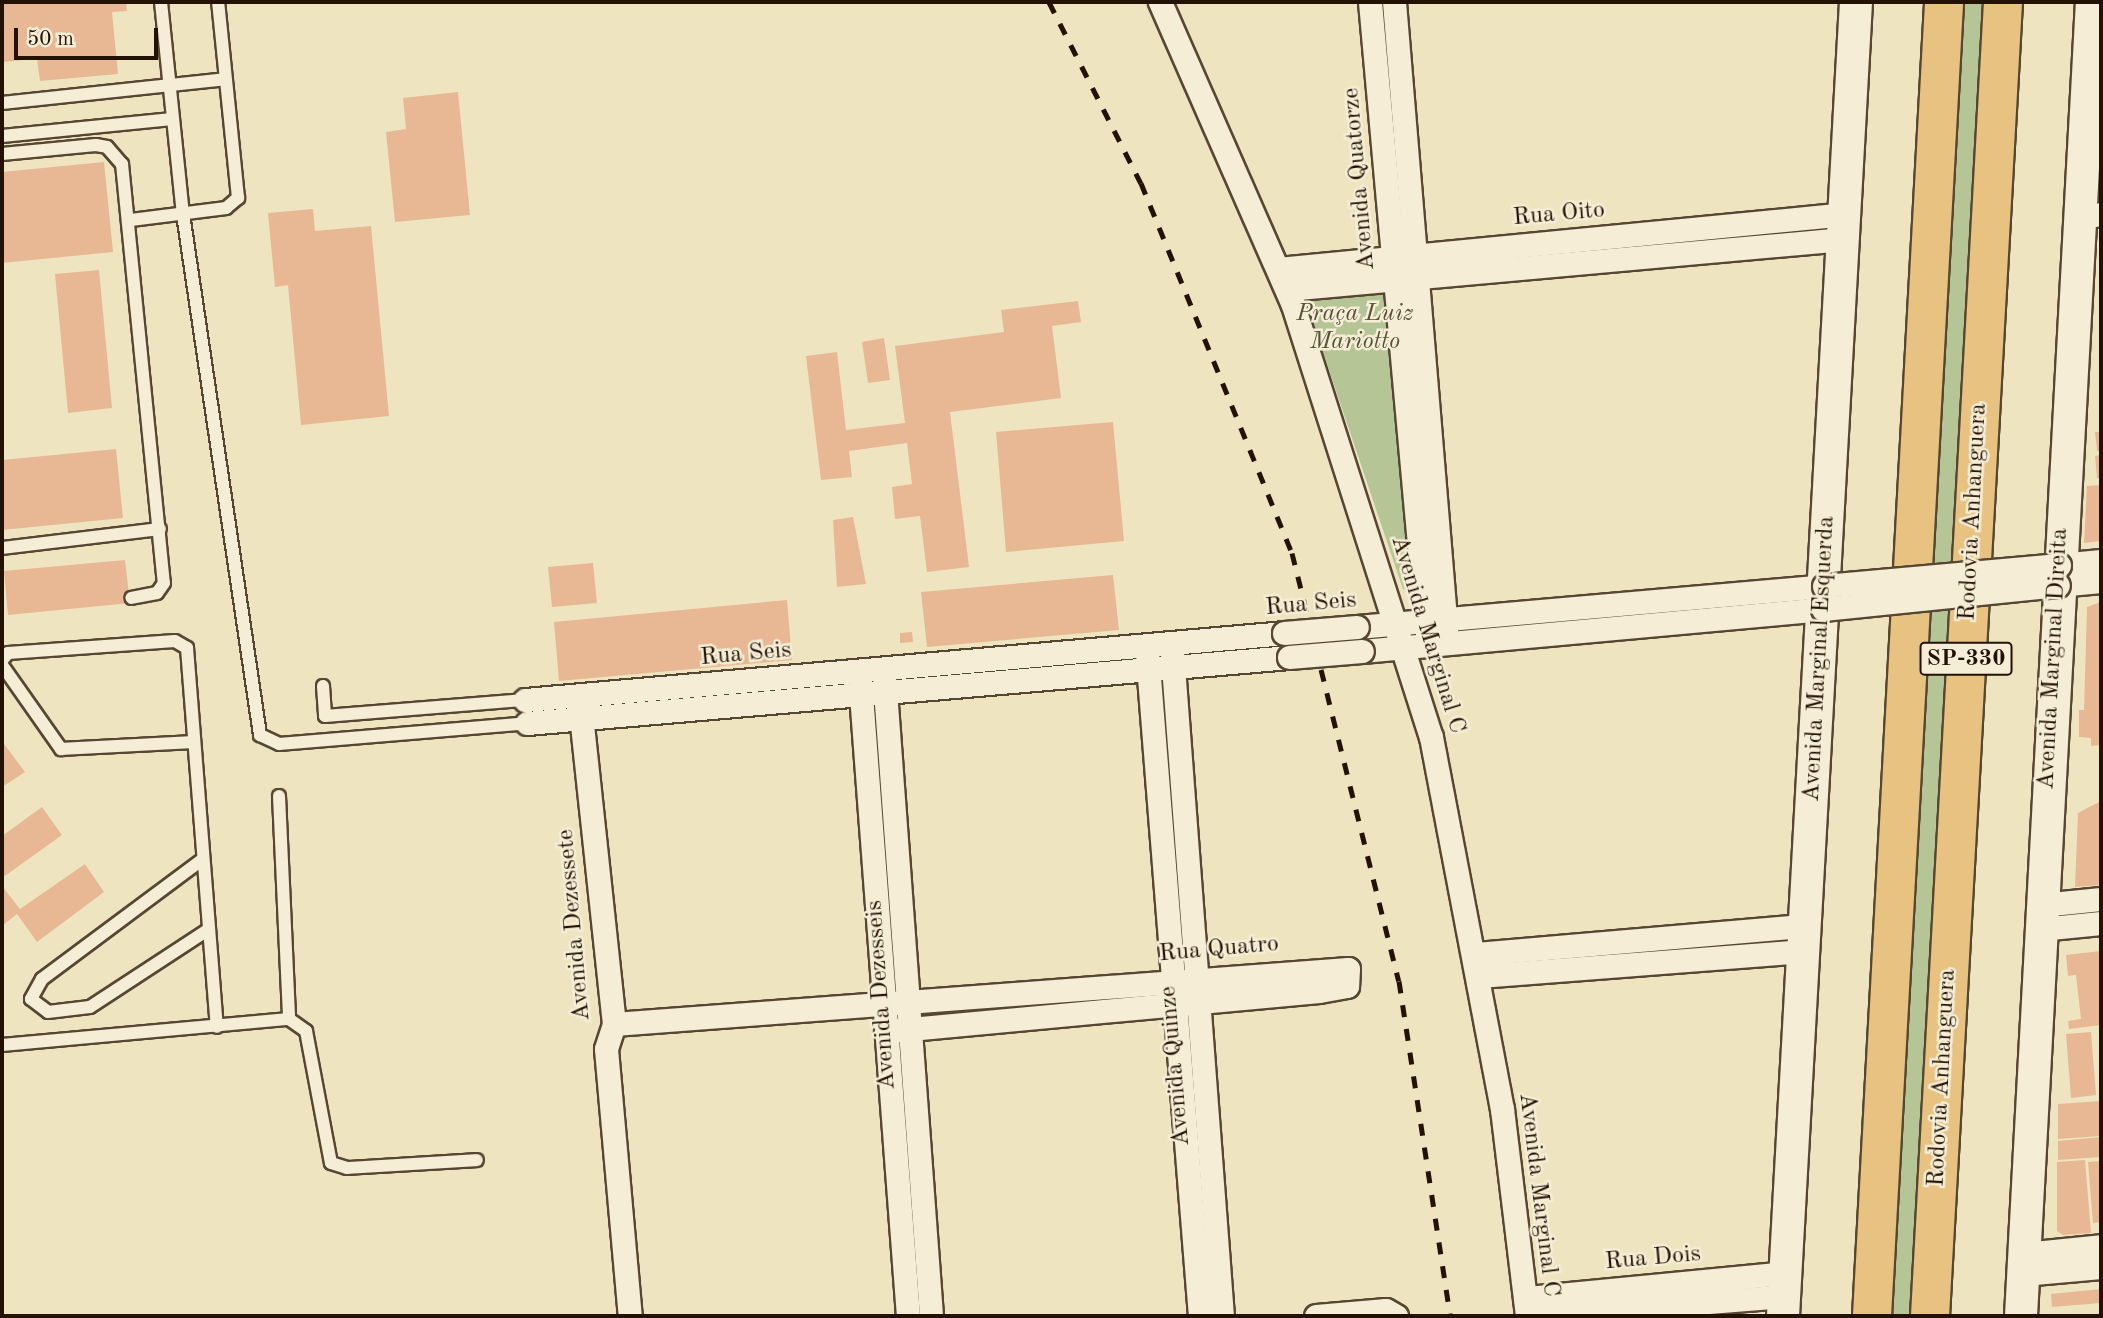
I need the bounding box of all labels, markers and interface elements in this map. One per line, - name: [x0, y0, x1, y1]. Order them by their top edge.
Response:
- scale bar: [18, 14, 161, 58]
- text: 50 m: [27, 29, 74, 50]
- street label: Avenida Quatorze: [1338, 87, 1382, 271]
- street label: Rua Oito: [1512, 197, 1606, 233]
- park label: Praça Luiz Mariotto: [1296, 301, 1414, 357]
- street label: Rodovia Anhanguera: [1954, 402, 1994, 622]
- street label: Avenida Marginal Esquerda: [1798, 515, 1842, 803]
- street label: Avenida Marginal Direita: [2033, 527, 2075, 791]
- street label: Avenida Marginal C: [1383, 533, 1471, 737]
- street label: Rua Seis: [1264, 587, 1358, 623]
- street label: Rua Seis: [699, 637, 793, 673]
- road number: SP-330: [1919, 639, 2013, 678]
- street label: Avenida Dezessete: [552, 828, 598, 1022]
- street label: Avenida Dezesseis: [861, 899, 903, 1091]
- street label: Rua Quatro: [1158, 930, 1280, 970]
- street label: Rodovia Anhanguera: [1923, 968, 1963, 1188]
- street label: Avenida Quinze: [1155, 985, 1197, 1147]
- street label: Avenida Marginal C: [1511, 1091, 1565, 1299]
- street label: Rua Dois: [1604, 1240, 1702, 1278]

